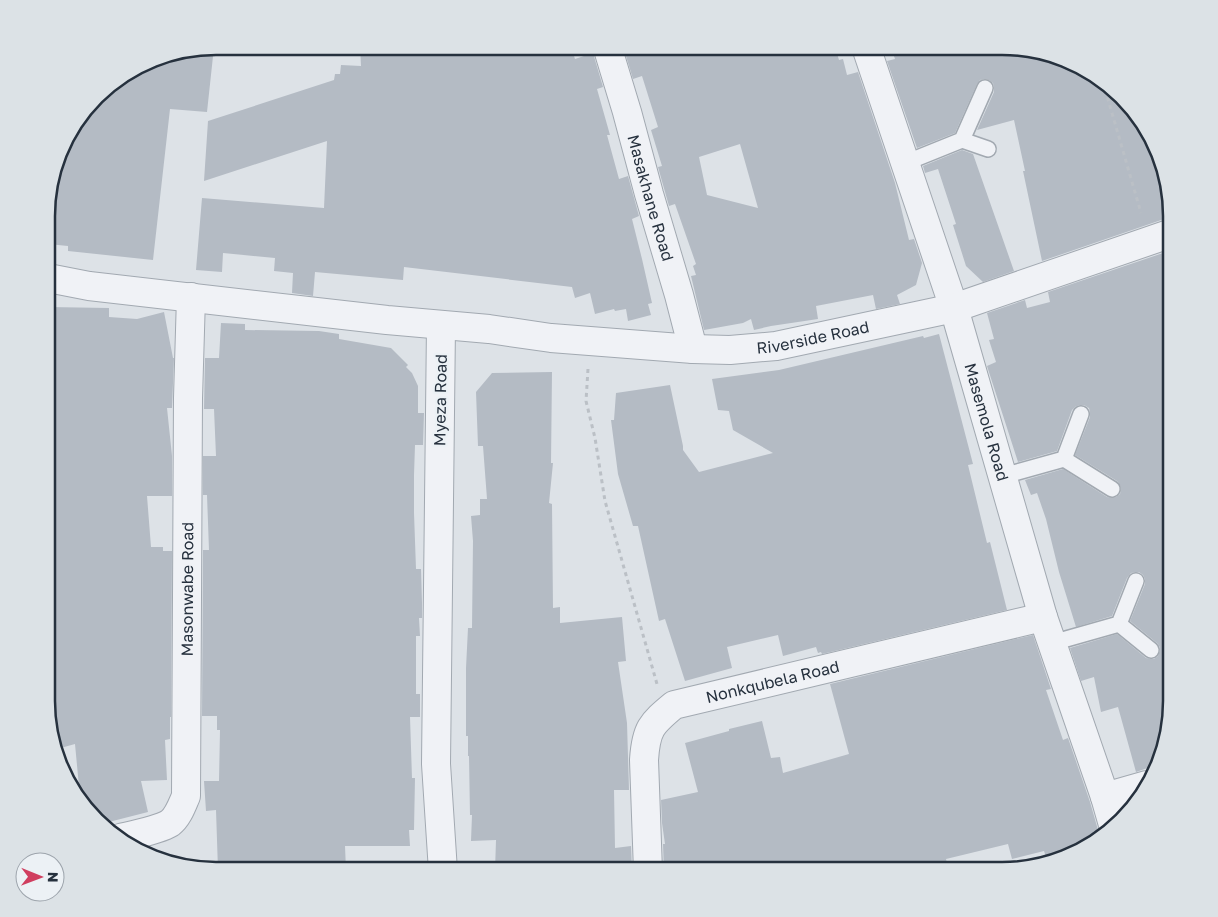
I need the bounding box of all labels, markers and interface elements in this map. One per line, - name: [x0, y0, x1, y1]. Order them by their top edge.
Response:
- street label: Masakhane Road: [623, 132, 678, 263]
- street label: Riverside Road: [756, 316, 871, 358]
- street label: Myeza Road: [429, 354, 451, 446]
- street label: Masemola Road: [960, 361, 1013, 483]
- street label: Masonwabe Road: [177, 522, 197, 656]
- street label: Nonkqubela Road: [704, 656, 841, 707]
- north arrow: [15, 852, 65, 902]
- text: N: [45, 872, 62, 883]

